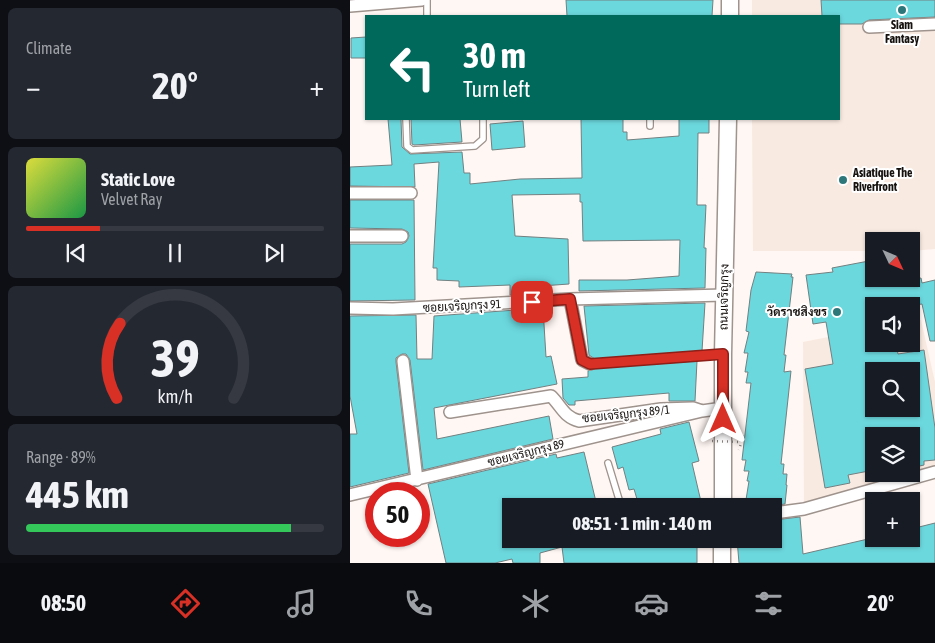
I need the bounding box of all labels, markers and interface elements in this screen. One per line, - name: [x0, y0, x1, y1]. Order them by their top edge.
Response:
- marker: Siam Fantasy: [896, 4, 908, 16]
- place label: Siam Fantasy: [885, 18, 919, 46]
- icon: left: [380, 35, 445, 100]
- text: 30 m: [463, 35, 526, 75]
- text: Climate: [26, 39, 72, 57]
- text: 20°: [152, 64, 198, 107]
- text: −: [26, 70, 41, 102]
- text: +: [309, 70, 324, 102]
- text: Turn left: [463, 76, 530, 102]
- place label: Asiatique The Riverfront: [852, 166, 913, 194]
- text: Static Love: [101, 168, 175, 190]
- marker: Asiatique The Riverfront: [837, 174, 849, 186]
- text: Velvet Ray: [101, 190, 162, 208]
- north arrow: [865, 232, 920, 288]
- map controls: [865, 232, 920, 547]
- icon: previous: [62, 239, 90, 267]
- icon: pause: [161, 239, 189, 267]
- icon: next: [260, 239, 288, 267]
- street label: ถนนเจริญกรุง: [716, 264, 734, 330]
- pin: [511, 281, 553, 323]
- icon: arrive: [518, 288, 546, 316]
- street label: ซอยเจริญกรุง 91: [422, 297, 502, 317]
- button: sound: [865, 297, 920, 352]
- place label: วัดราชสิงขร: [767, 305, 827, 319]
- marker: วัดราชสิงขร: [831, 306, 843, 318]
- text: 39: [151, 328, 199, 388]
- button: search: [865, 362, 920, 417]
- text: km/h: [157, 386, 193, 407]
- position arrow: [696, 392, 748, 444]
- street label: ซอยเจริญกรุง 89/1: [581, 402, 671, 428]
- button: layers: [865, 427, 920, 482]
- street label: ซอยเจริญกรุง 89: [486, 437, 567, 471]
- text: Range · 89%: [26, 448, 96, 466]
- text: 445 km: [26, 473, 129, 516]
- speed limit sign: 50: [365, 482, 430, 547]
- button: +: [865, 492, 920, 547]
- text: 08:51 · 1 min · 140 m: [572, 512, 712, 534]
- icon: directions: [168, 586, 203, 621]
- icon: music: [284, 586, 319, 621]
- icon: phone: [401, 586, 436, 621]
- icon: climate: [518, 586, 553, 621]
- icon: car: [634, 586, 669, 621]
- icon: filters: [751, 586, 786, 621]
- text: 08:50: [41, 590, 86, 616]
- text: 20°: [867, 590, 894, 616]

